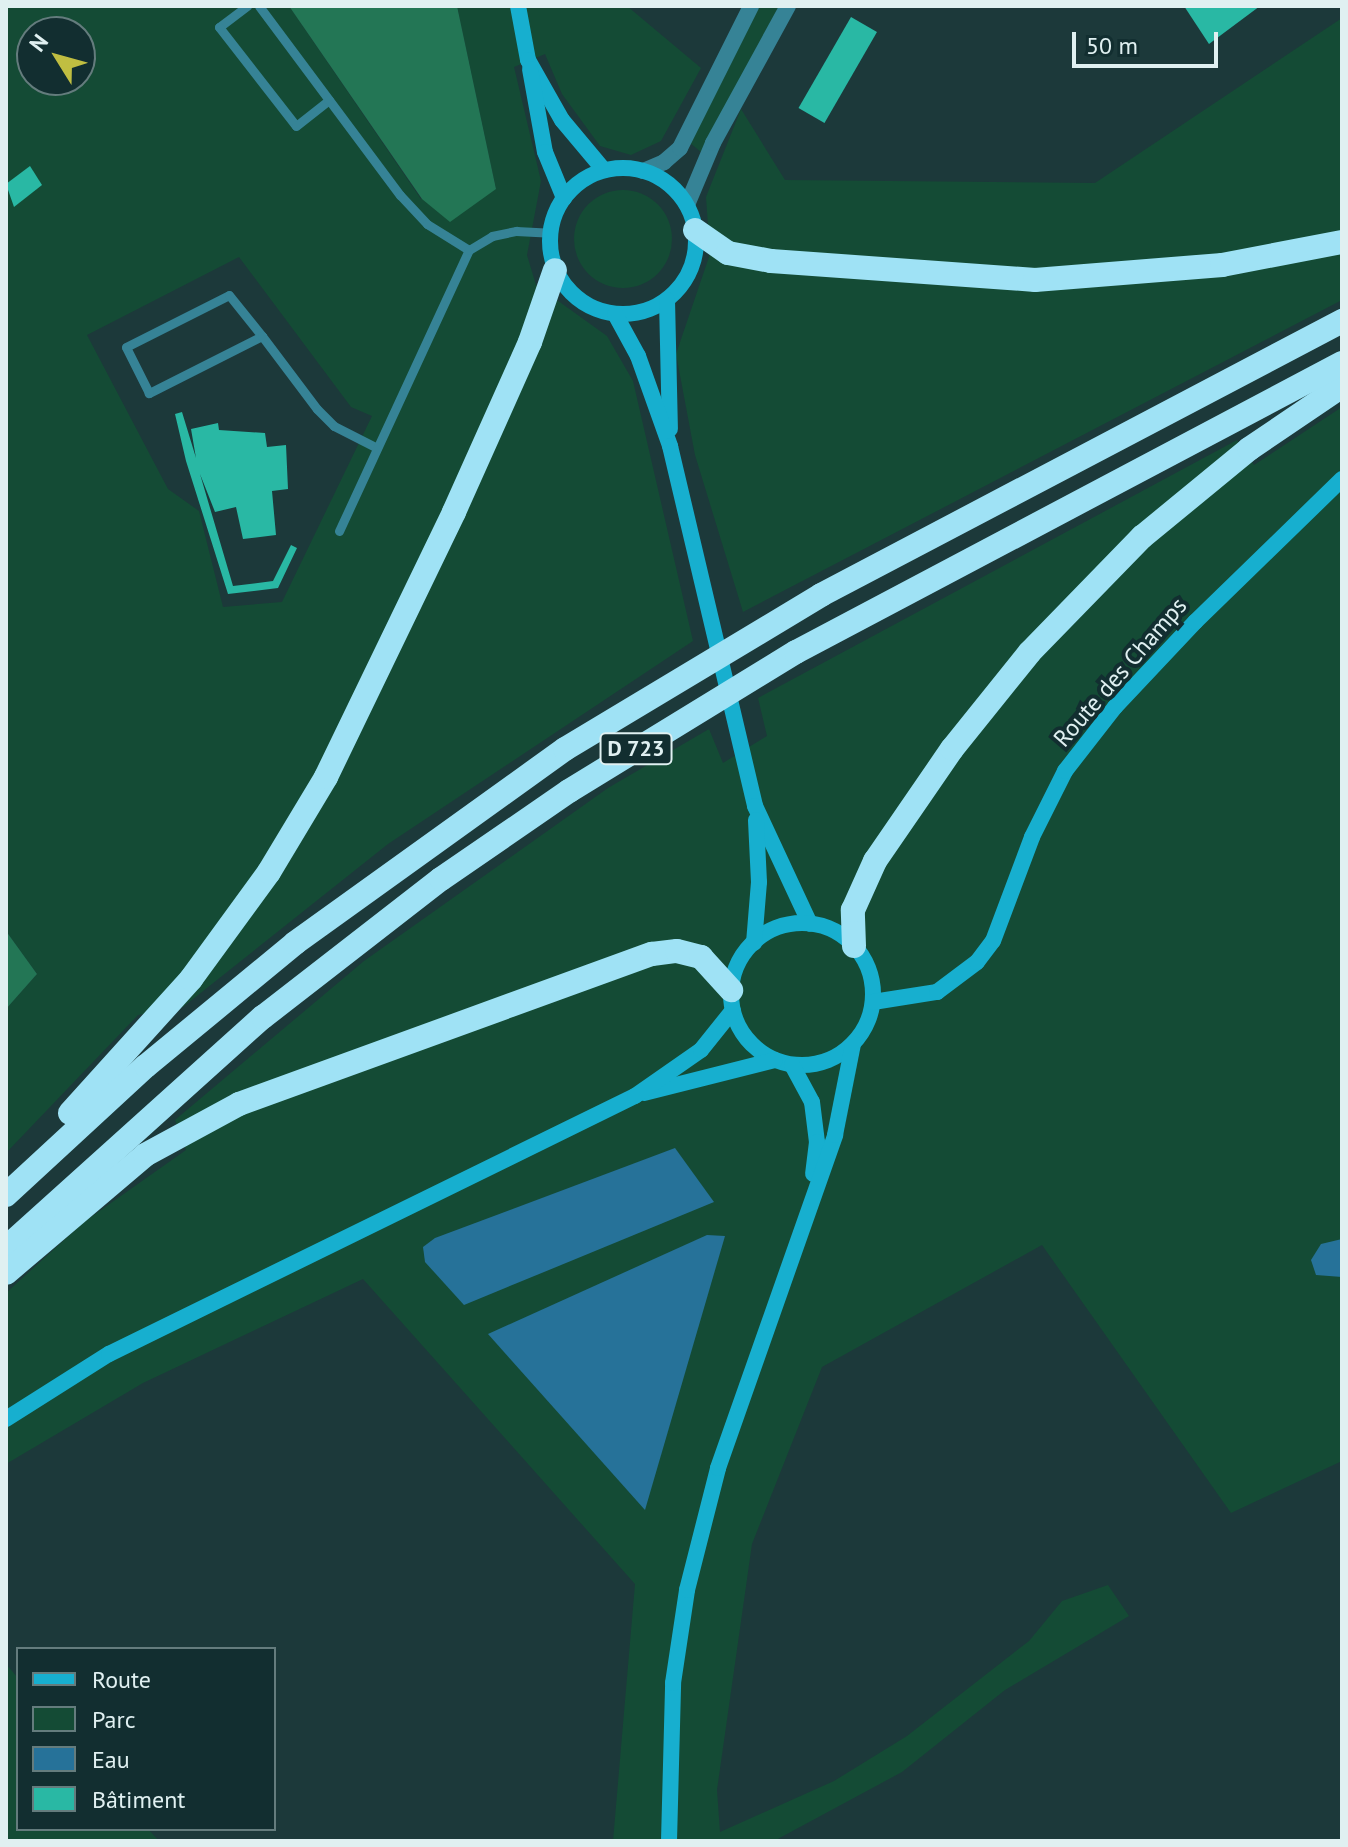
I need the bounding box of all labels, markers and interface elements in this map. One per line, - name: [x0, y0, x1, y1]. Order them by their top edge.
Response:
- north arrow: [16, 16, 96, 96]
- scale bar: [1076, 16, 1222, 66]
- text: N: [23, 29, 54, 57]
- text: 50 m: [1086, 30, 1138, 61]
- street label: Route des Champs: [1047, 591, 1193, 753]
- road number: D 723: [598, 731, 674, 767]
- legend: [16, 1647, 276, 1831]
- text: Route: [92, 1664, 151, 1695]
- text: Parc: [92, 1704, 135, 1735]
- text: Eau: [92, 1744, 130, 1775]
- text: Bâtiment: [92, 1784, 185, 1815]

